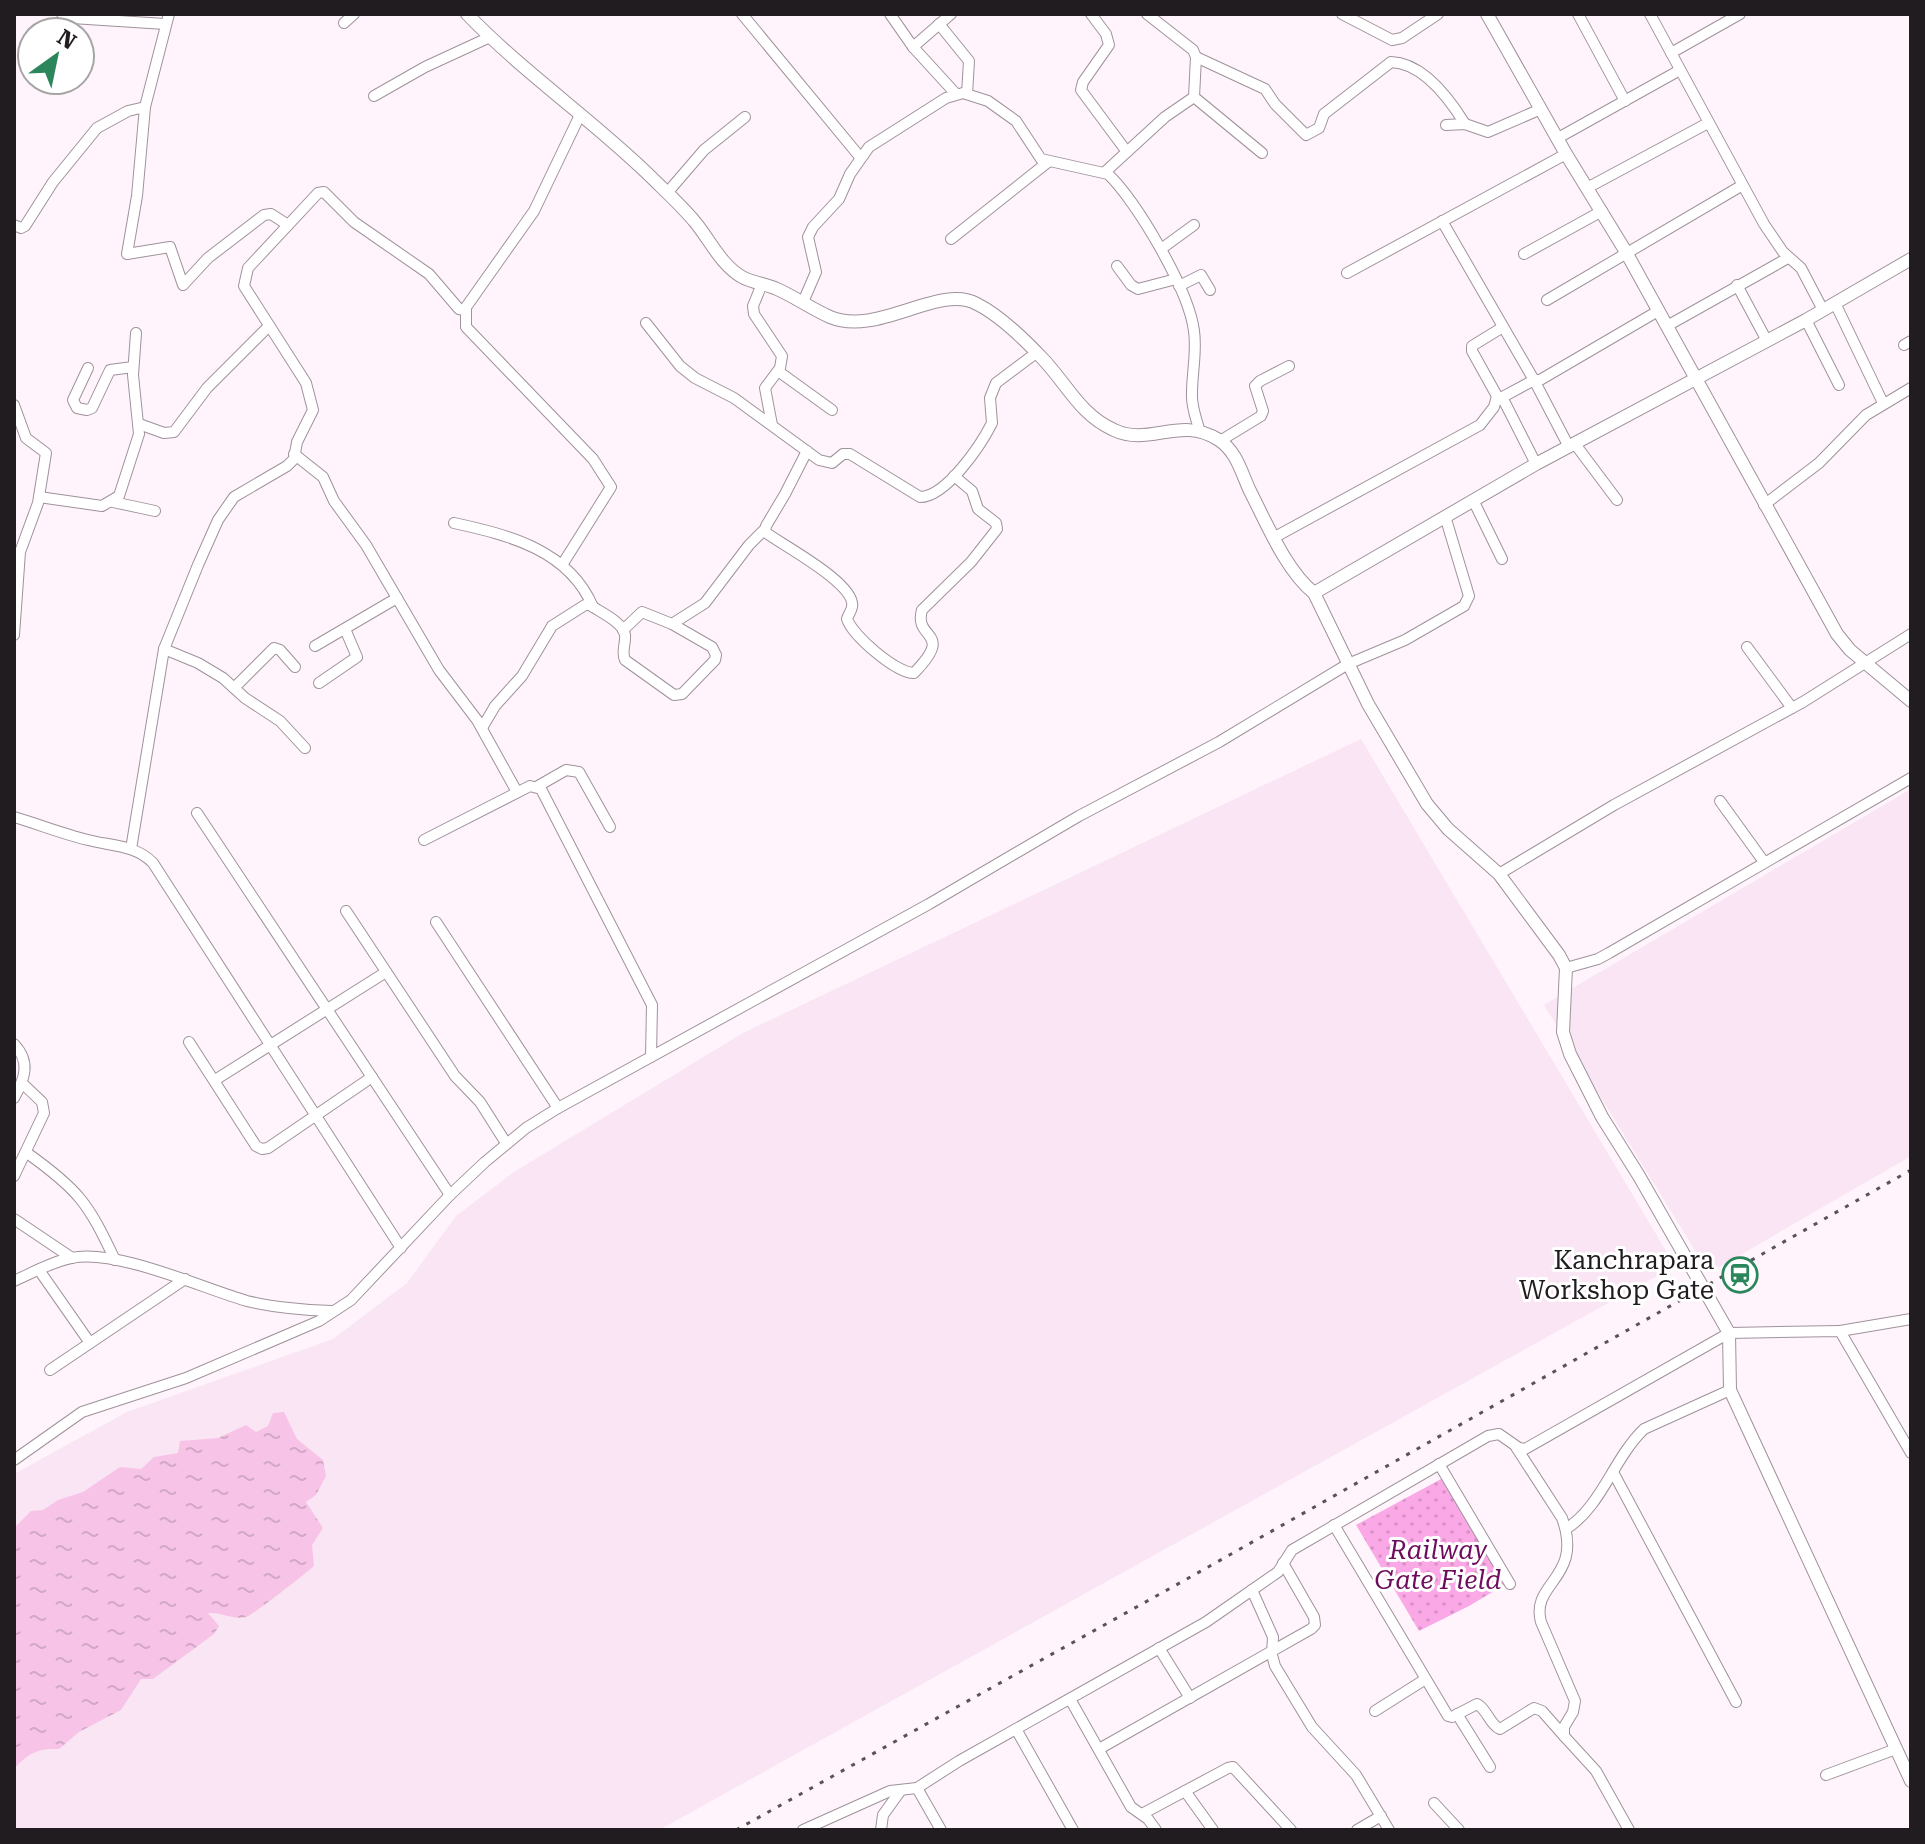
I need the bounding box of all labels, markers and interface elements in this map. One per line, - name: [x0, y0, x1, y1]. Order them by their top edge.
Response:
- north arrow: [16, 16, 96, 96]
- text: N: [53, 25, 81, 55]
- place label: Kanchrapara Workshop Gate: [1519, 1245, 1714, 1305]
- station icon: Kanchrapara Workshop Gate: [1721, 1256, 1759, 1294]
- park label: Railway Gate Field: [1375, 1535, 1501, 1595]

